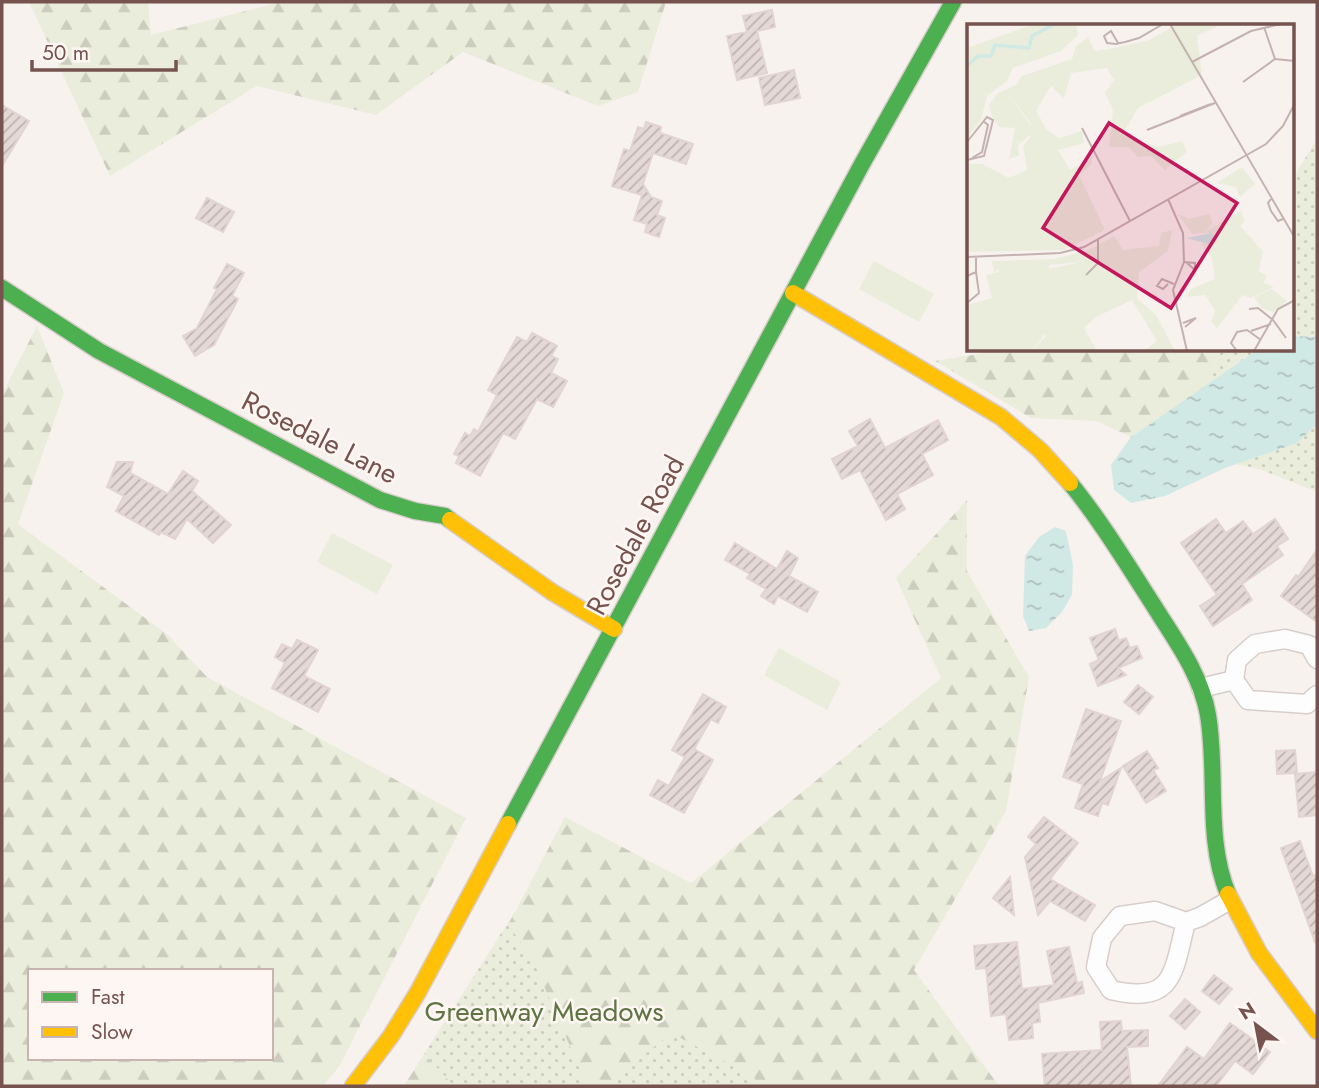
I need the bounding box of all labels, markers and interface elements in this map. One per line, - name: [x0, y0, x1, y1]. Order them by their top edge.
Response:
- inset map: [967, 24, 1294, 352]
- scale bar: [32, 28, 175, 72]
- text: 50 m: [42, 38, 89, 68]
- street label: Rosedale Lane: [234, 380, 405, 494]
- street label: Rosedale Road: [576, 448, 695, 622]
- legend: [28, 969, 273, 1060]
- text: Fast: [91, 982, 124, 1012]
- north arrow: [1221, 990, 1291, 1060]
- park label: Greenway Meadows: [424, 991, 664, 1032]
- text: N: [1234, 996, 1261, 1026]
- text: Slow: [91, 1017, 133, 1047]

